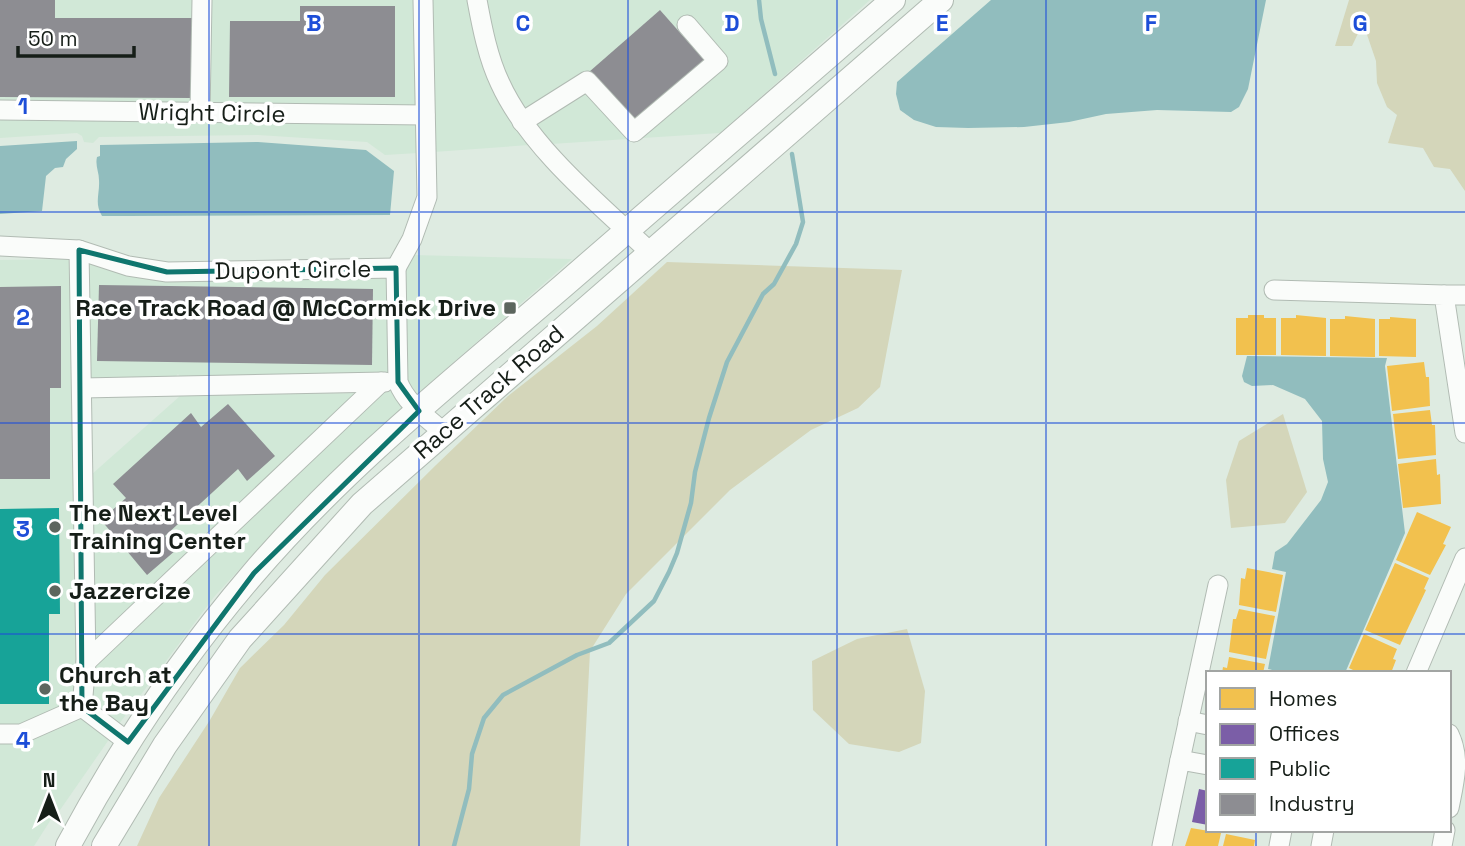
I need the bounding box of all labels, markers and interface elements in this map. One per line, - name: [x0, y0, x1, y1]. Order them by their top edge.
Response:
- text: B: [306, 8, 322, 38]
- text: C: [516, 8, 530, 38]
- text: D: [724, 8, 740, 38]
- text: E: [936, 8, 948, 38]
- text: F: [1145, 8, 1157, 38]
- text: G: [1352, 8, 1368, 38]
- scale bar: [18, 14, 133, 58]
- text: 50 m: [28, 25, 78, 52]
- text: 1: [18, 91, 28, 121]
- street label: Wright Circle: [138, 96, 286, 129]
- street label: Dupont Circle: [214, 253, 372, 286]
- place label: Race Track Road @ McCormick Drive: [76, 292, 496, 323]
- marker: Race Track Road @ McCormick Drive: [502, 300, 518, 316]
- text: 2: [16, 302, 30, 332]
- street label: Race Track Road: [407, 318, 570, 465]
- place label: The Next Level Training Center: [69, 497, 246, 556]
- text: 3: [16, 514, 30, 544]
- marker: The Next Level Training Center: [47, 519, 63, 535]
- place label: Jazzercize: [69, 575, 191, 606]
- marker: Jazzercize: [47, 583, 63, 599]
- place label: Church at the Bay: [59, 659, 172, 718]
- legend: [1206, 671, 1451, 832]
- marker: Church at the Bay: [37, 681, 53, 697]
- text: Homes: [1269, 685, 1337, 712]
- text: Offices: [1269, 720, 1340, 747]
- text: 4: [16, 725, 31, 755]
- text: Public: [1269, 755, 1331, 782]
- north arrow: [14, 762, 84, 832]
- text: N: [43, 768, 55, 793]
- text: Industry: [1269, 790, 1355, 817]

